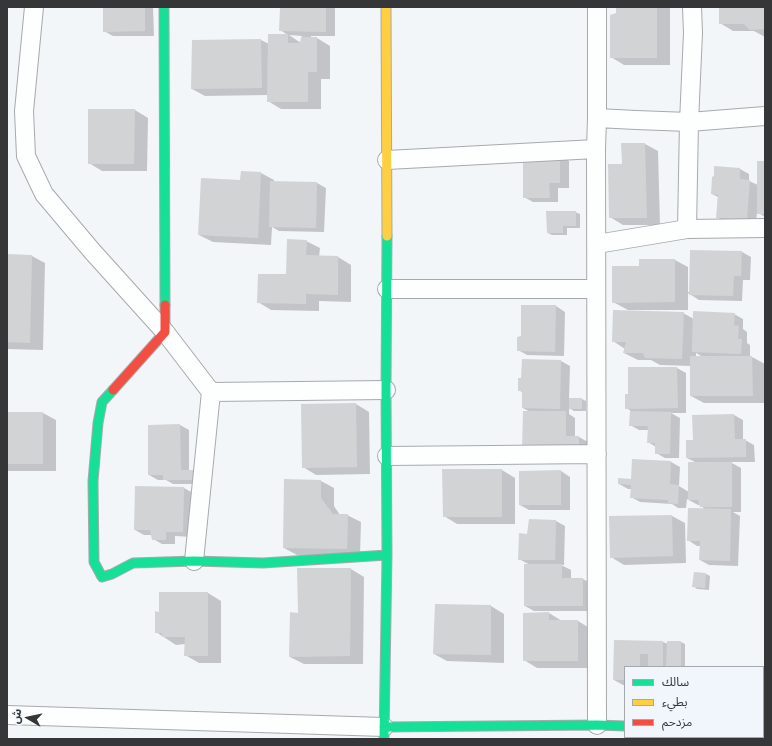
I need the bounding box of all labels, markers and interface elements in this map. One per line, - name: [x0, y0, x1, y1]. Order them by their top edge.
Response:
- legend: [624, 666, 764, 738]
- text: سالك: [662, 673, 689, 690]
- text: بطيء: [662, 693, 688, 710]
- north arrow: [8, 698, 48, 738]
- text: ش: [7, 707, 24, 725]
- text: مزدحم: [662, 713, 692, 730]

